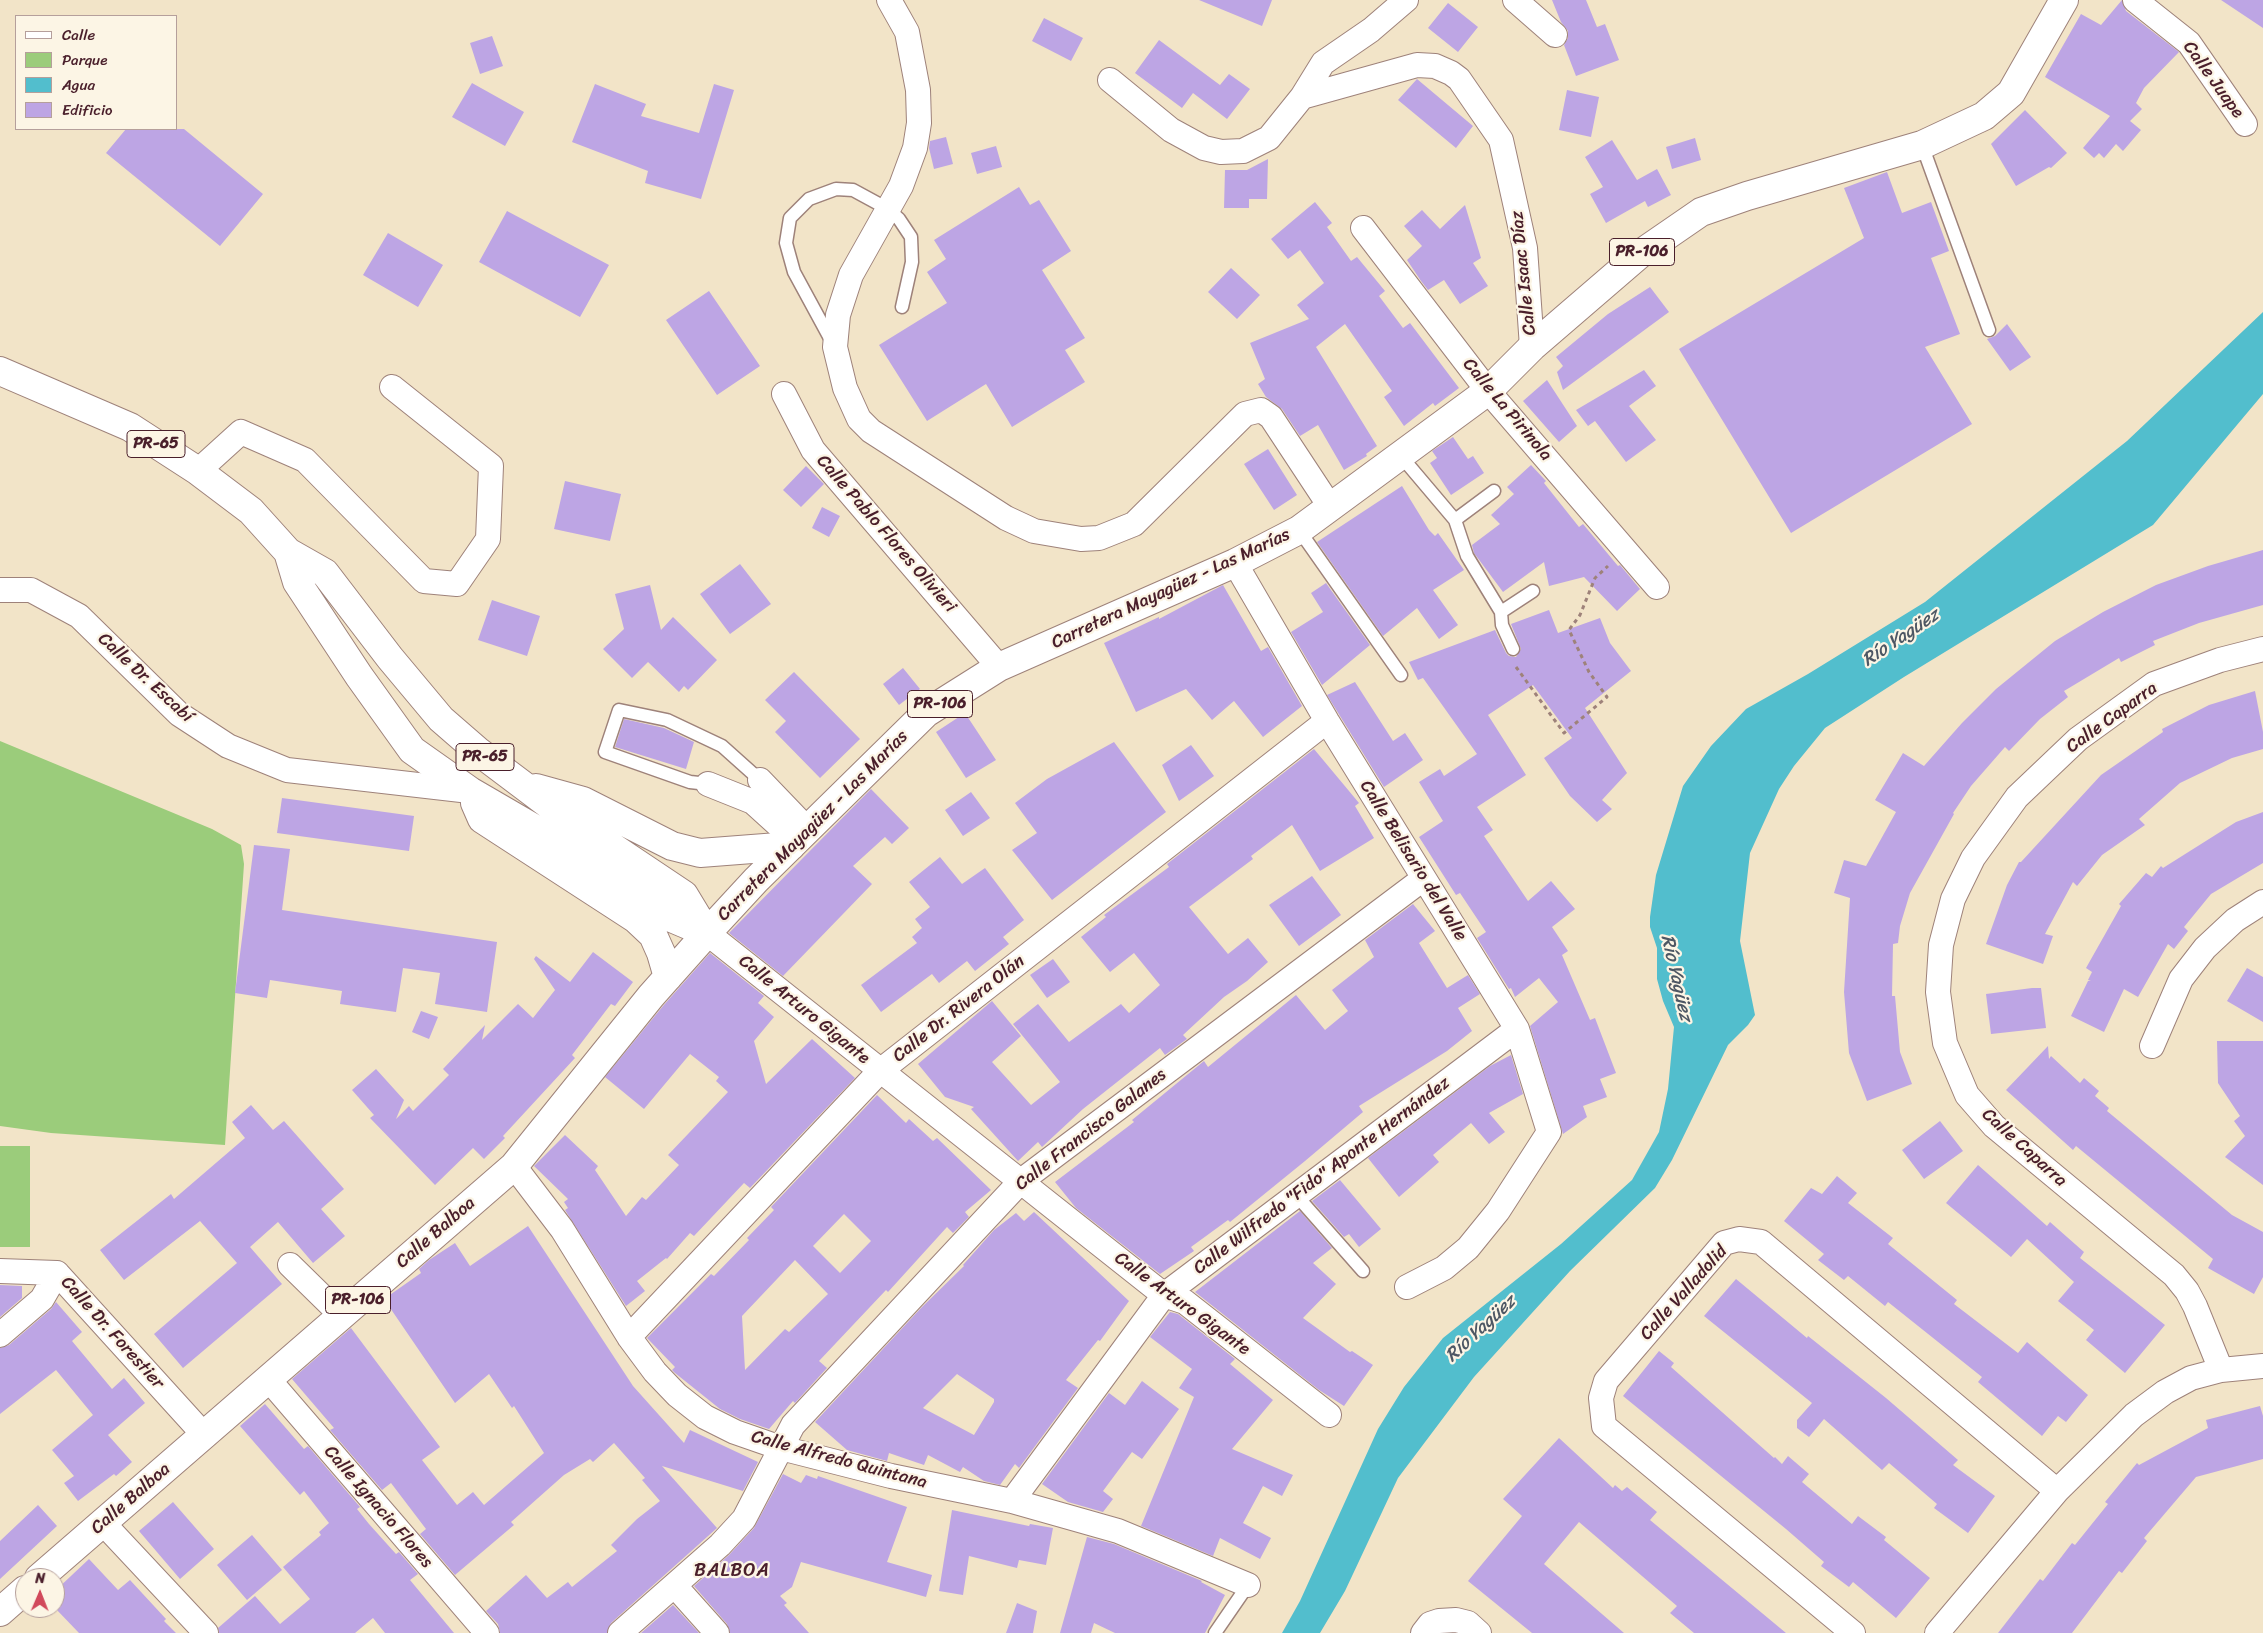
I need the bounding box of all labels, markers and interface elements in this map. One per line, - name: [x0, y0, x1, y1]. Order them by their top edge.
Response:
- legend: [15, 15, 178, 130]
- text: Calle: [62, 22, 95, 48]
- street label: Calle Juape: [2178, 37, 2248, 123]
- text: Parque: [62, 47, 107, 73]
- text: Agua: [62, 72, 95, 98]
- text: Edificio: [62, 97, 113, 123]
- street label: Calle Isaac Díaz: [1507, 210, 1541, 336]
- road number: PR-106: [1610, 238, 1674, 266]
- street label: Calle La Pirinola: [1458, 354, 1556, 466]
- road number: PR-65: [127, 430, 185, 458]
- street label: Calle Pablo Flores Olivieri: [812, 451, 960, 617]
- street label: Carretera Mayagüez - Las Marías: [1048, 524, 1294, 654]
- water label: Río Yagüez: [1858, 604, 1944, 672]
- street label: Calle Dr. Escabí: [93, 628, 197, 728]
- street label: Calle Caparra: [2062, 678, 2162, 758]
- road number: PR-106: [908, 691, 972, 718]
- street label: Carretera Mayagüez - Las Marías: [713, 726, 913, 926]
- road number: PR-65: [456, 744, 514, 770]
- street label: Calle Belisario del Valle: [1355, 777, 1471, 945]
- water label: Río Yagüez: [1655, 933, 1697, 1023]
- street label: Calle Arturo Gigante: [734, 951, 874, 1069]
- street label: Calle Dr. Rivera Olán: [889, 951, 1029, 1067]
- street label: Calle Francisco Galanes: [1011, 1064, 1171, 1196]
- street label: Calle Wilfredo "Fido" Aponte Hernández: [1190, 1072, 1454, 1280]
- street label: Calle Caparra: [1977, 1104, 2071, 1192]
- street label: Calle Balboa: [392, 1193, 480, 1273]
- street label: Calle Valladolid: [1636, 1241, 1732, 1345]
- street label: Calle Arturo Gigante: [1110, 1248, 1254, 1360]
- street label: Calle Dr. Forestier: [56, 1272, 168, 1394]
- road number: PR-106: [326, 1286, 390, 1314]
- water label: Río Yagüez: [1441, 1291, 1521, 1367]
- street label: Calle Alfredo Quintana: [749, 1426, 929, 1494]
- street label: Calle Ignacio Flores: [319, 1441, 437, 1573]
- street label: Calle Balboa: [87, 1459, 175, 1539]
- district label: BALBOA: [693, 1560, 771, 1582]
- text: N: [35, 1566, 45, 1591]
- north arrow: [15, 1568, 65, 1618]

